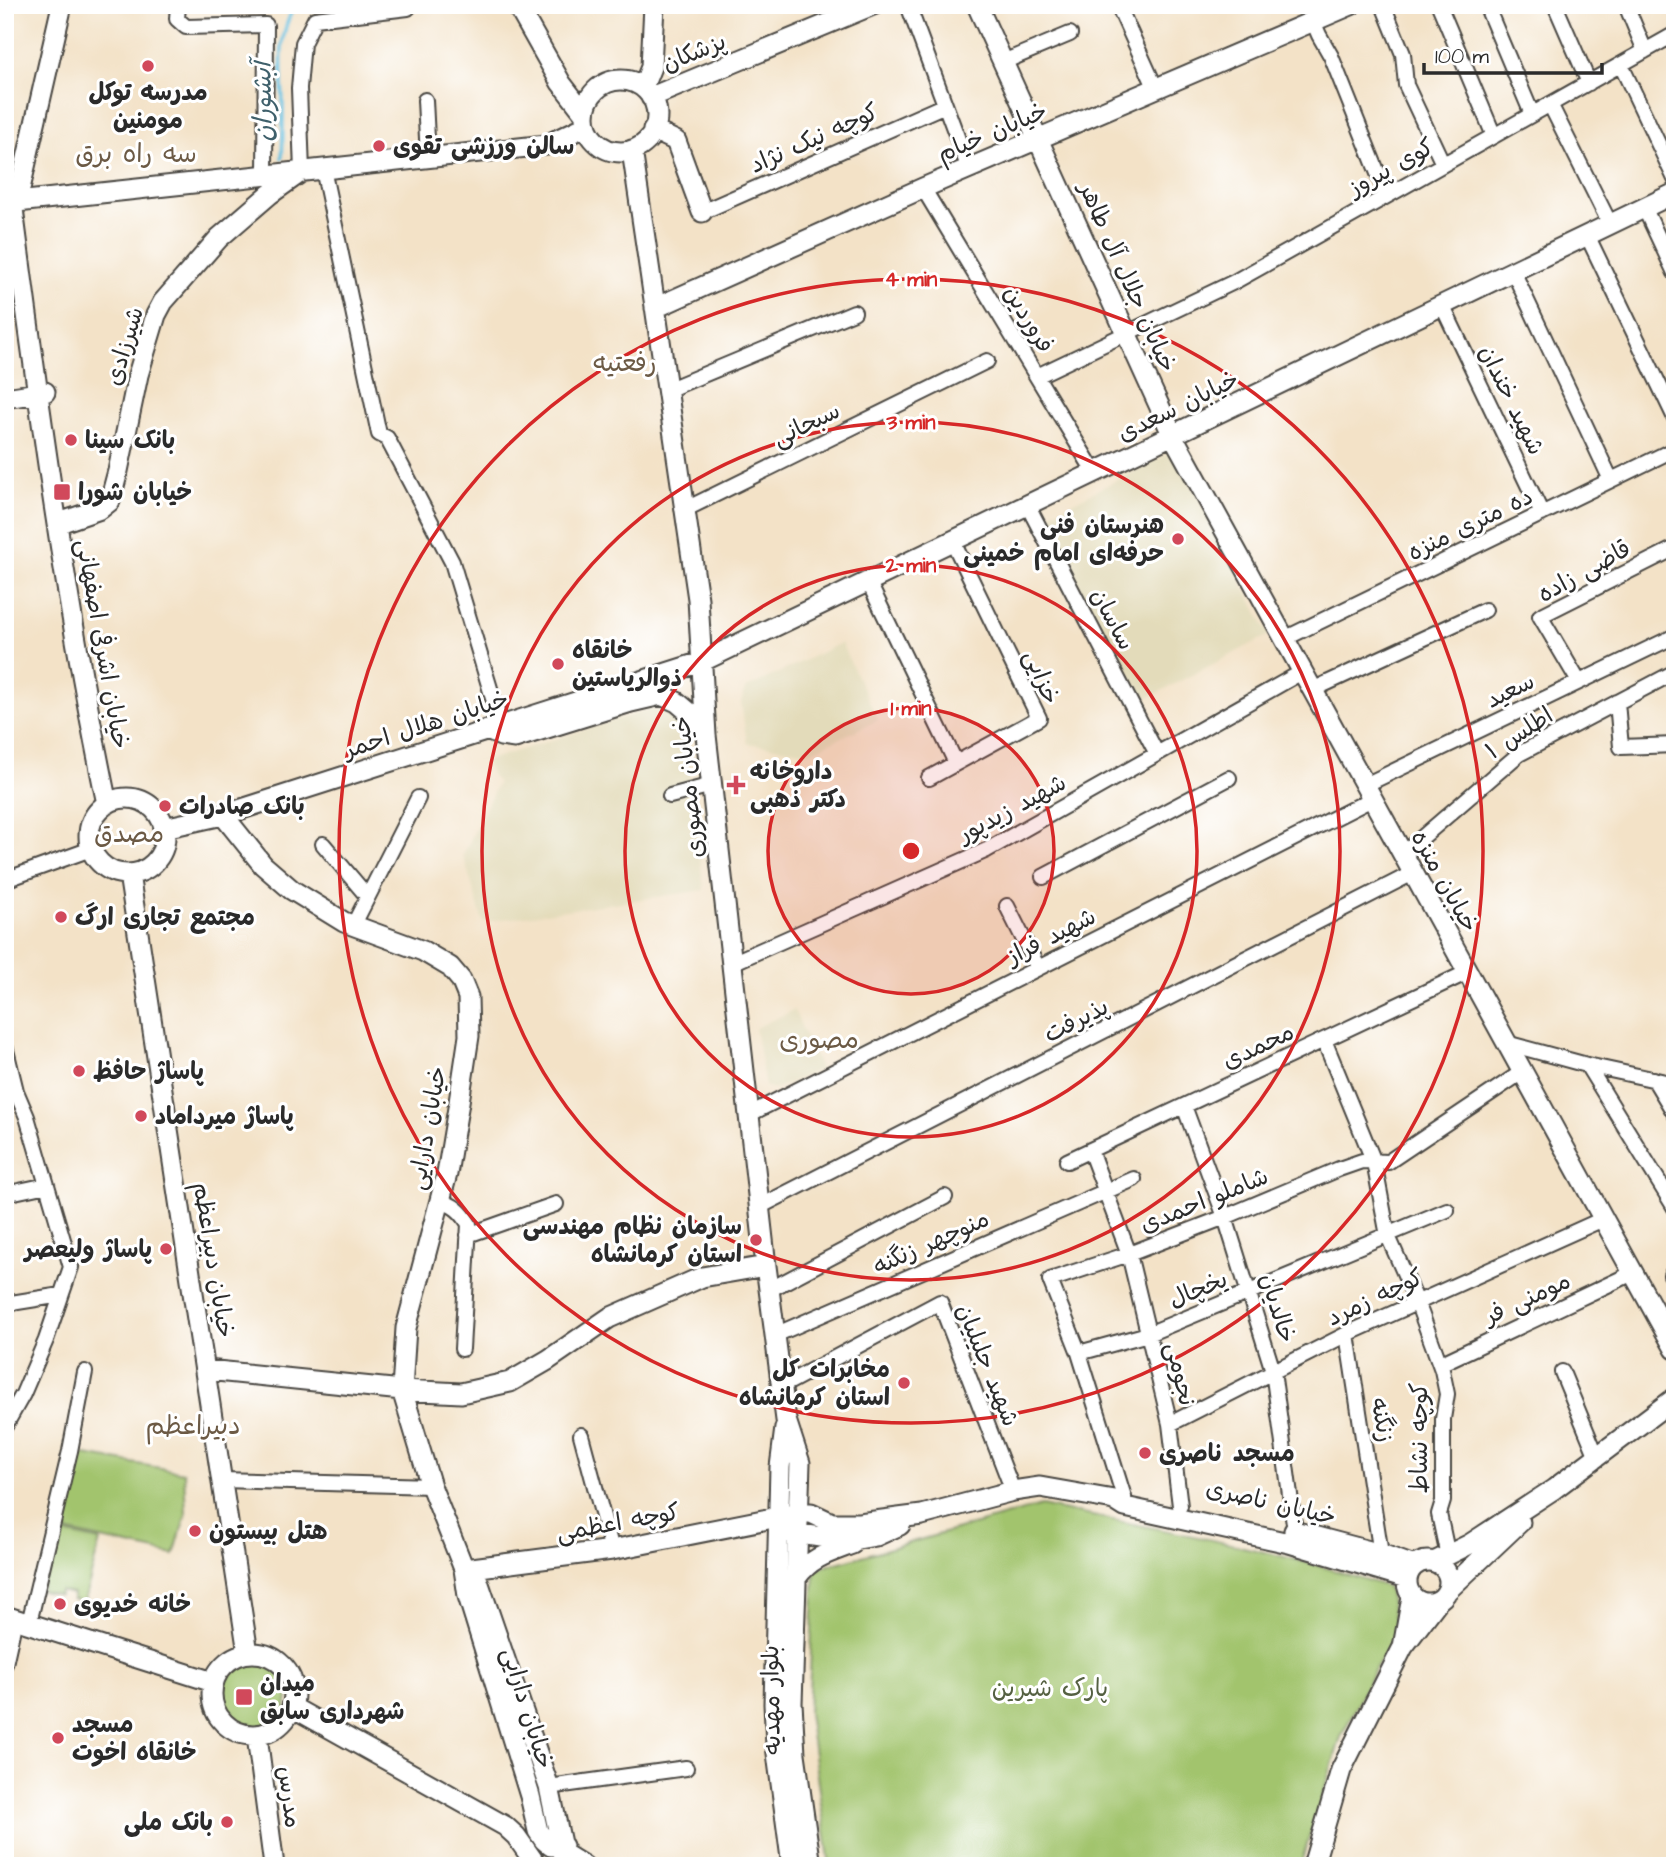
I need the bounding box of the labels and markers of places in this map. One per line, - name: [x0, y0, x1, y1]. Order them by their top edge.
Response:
- marker: مدرسه توکل مومنین: [140, 58, 156, 74]
- place label: مدرسه توکل مومنین: [88, 76, 208, 138]
- place label: سالن ورزشی تقوی: [393, 130, 574, 164]
- marker: سالن ورزشی تقوی: [371, 138, 387, 154]
- place label: بانک سینا: [85, 424, 175, 458]
- marker: بانک سینا: [63, 432, 79, 448]
- place label: خیابان شورا: [78, 476, 192, 510]
- marker: خیابان شورا: [52, 482, 72, 502]
- place label: هنرستان فنی حرفه‌ای امام خمینی: [963, 509, 1164, 571]
- marker: هنرستان فنی حرفه‌ای امام خمینی: [1170, 531, 1186, 547]
- place label: خانقاه ذوالریاستین: [572, 634, 682, 696]
- marker: خانقاه ذوالریاستین: [550, 656, 566, 672]
- place label: داروخانه دکتر ذهبی: [750, 755, 846, 817]
- marker: داروخانه دکتر ذهبی: [728, 777, 744, 793]
- place label: بانک صادرات: [179, 790, 305, 824]
- marker: بانک صادرات: [157, 798, 173, 814]
- centre of rings: [899, 839, 923, 863]
- place label: مجتمع تجاری ارگ: [75, 901, 255, 935]
- marker: مجتمع تجاری ارگ: [53, 909, 69, 925]
- place label: پاساژ حافظ: [93, 1055, 204, 1089]
- marker: پاساژ حافظ: [71, 1063, 87, 1079]
- place label: پاساژ میرداماد: [155, 1100, 294, 1134]
- marker: پاساژ میرداماد: [133, 1108, 149, 1124]
- place label: سازمان نظام مهندسی استان کرمانشاه: [523, 1210, 742, 1272]
- marker: سازمان نظام مهندسی استان کرمانشاه: [748, 1232, 764, 1248]
- place label: پاساژ ولیعصر: [23, 1233, 152, 1267]
- marker: پاساژ ولیعصر: [158, 1241, 174, 1257]
- place label: مخابرات کل استان کرمانشاه: [739, 1353, 890, 1415]
- marker: مخابرات کل استان کرمانشاه: [896, 1375, 912, 1391]
- place label: مسجد ناصری: [1159, 1437, 1295, 1471]
- marker: مسجد ناصری: [1137, 1445, 1153, 1461]
- place label: هتل بیستون: [209, 1515, 327, 1549]
- marker: هتل بیستون: [187, 1523, 203, 1539]
- place label: خانه خدیوی: [74, 1588, 191, 1622]
- marker: خانه خدیوی: [52, 1596, 68, 1612]
- place label: میدان شهرداری سابق: [260, 1667, 404, 1729]
- marker: میدان شهرداری سابق: [234, 1687, 254, 1707]
- place label: مسجد خانقاه اخوت: [72, 1708, 196, 1770]
- marker: مسجد خانقاه اخوت: [50, 1730, 66, 1746]
- place label: بانک ملی: [124, 1806, 213, 1840]
- marker: بانک ملی: [219, 1814, 235, 1830]

